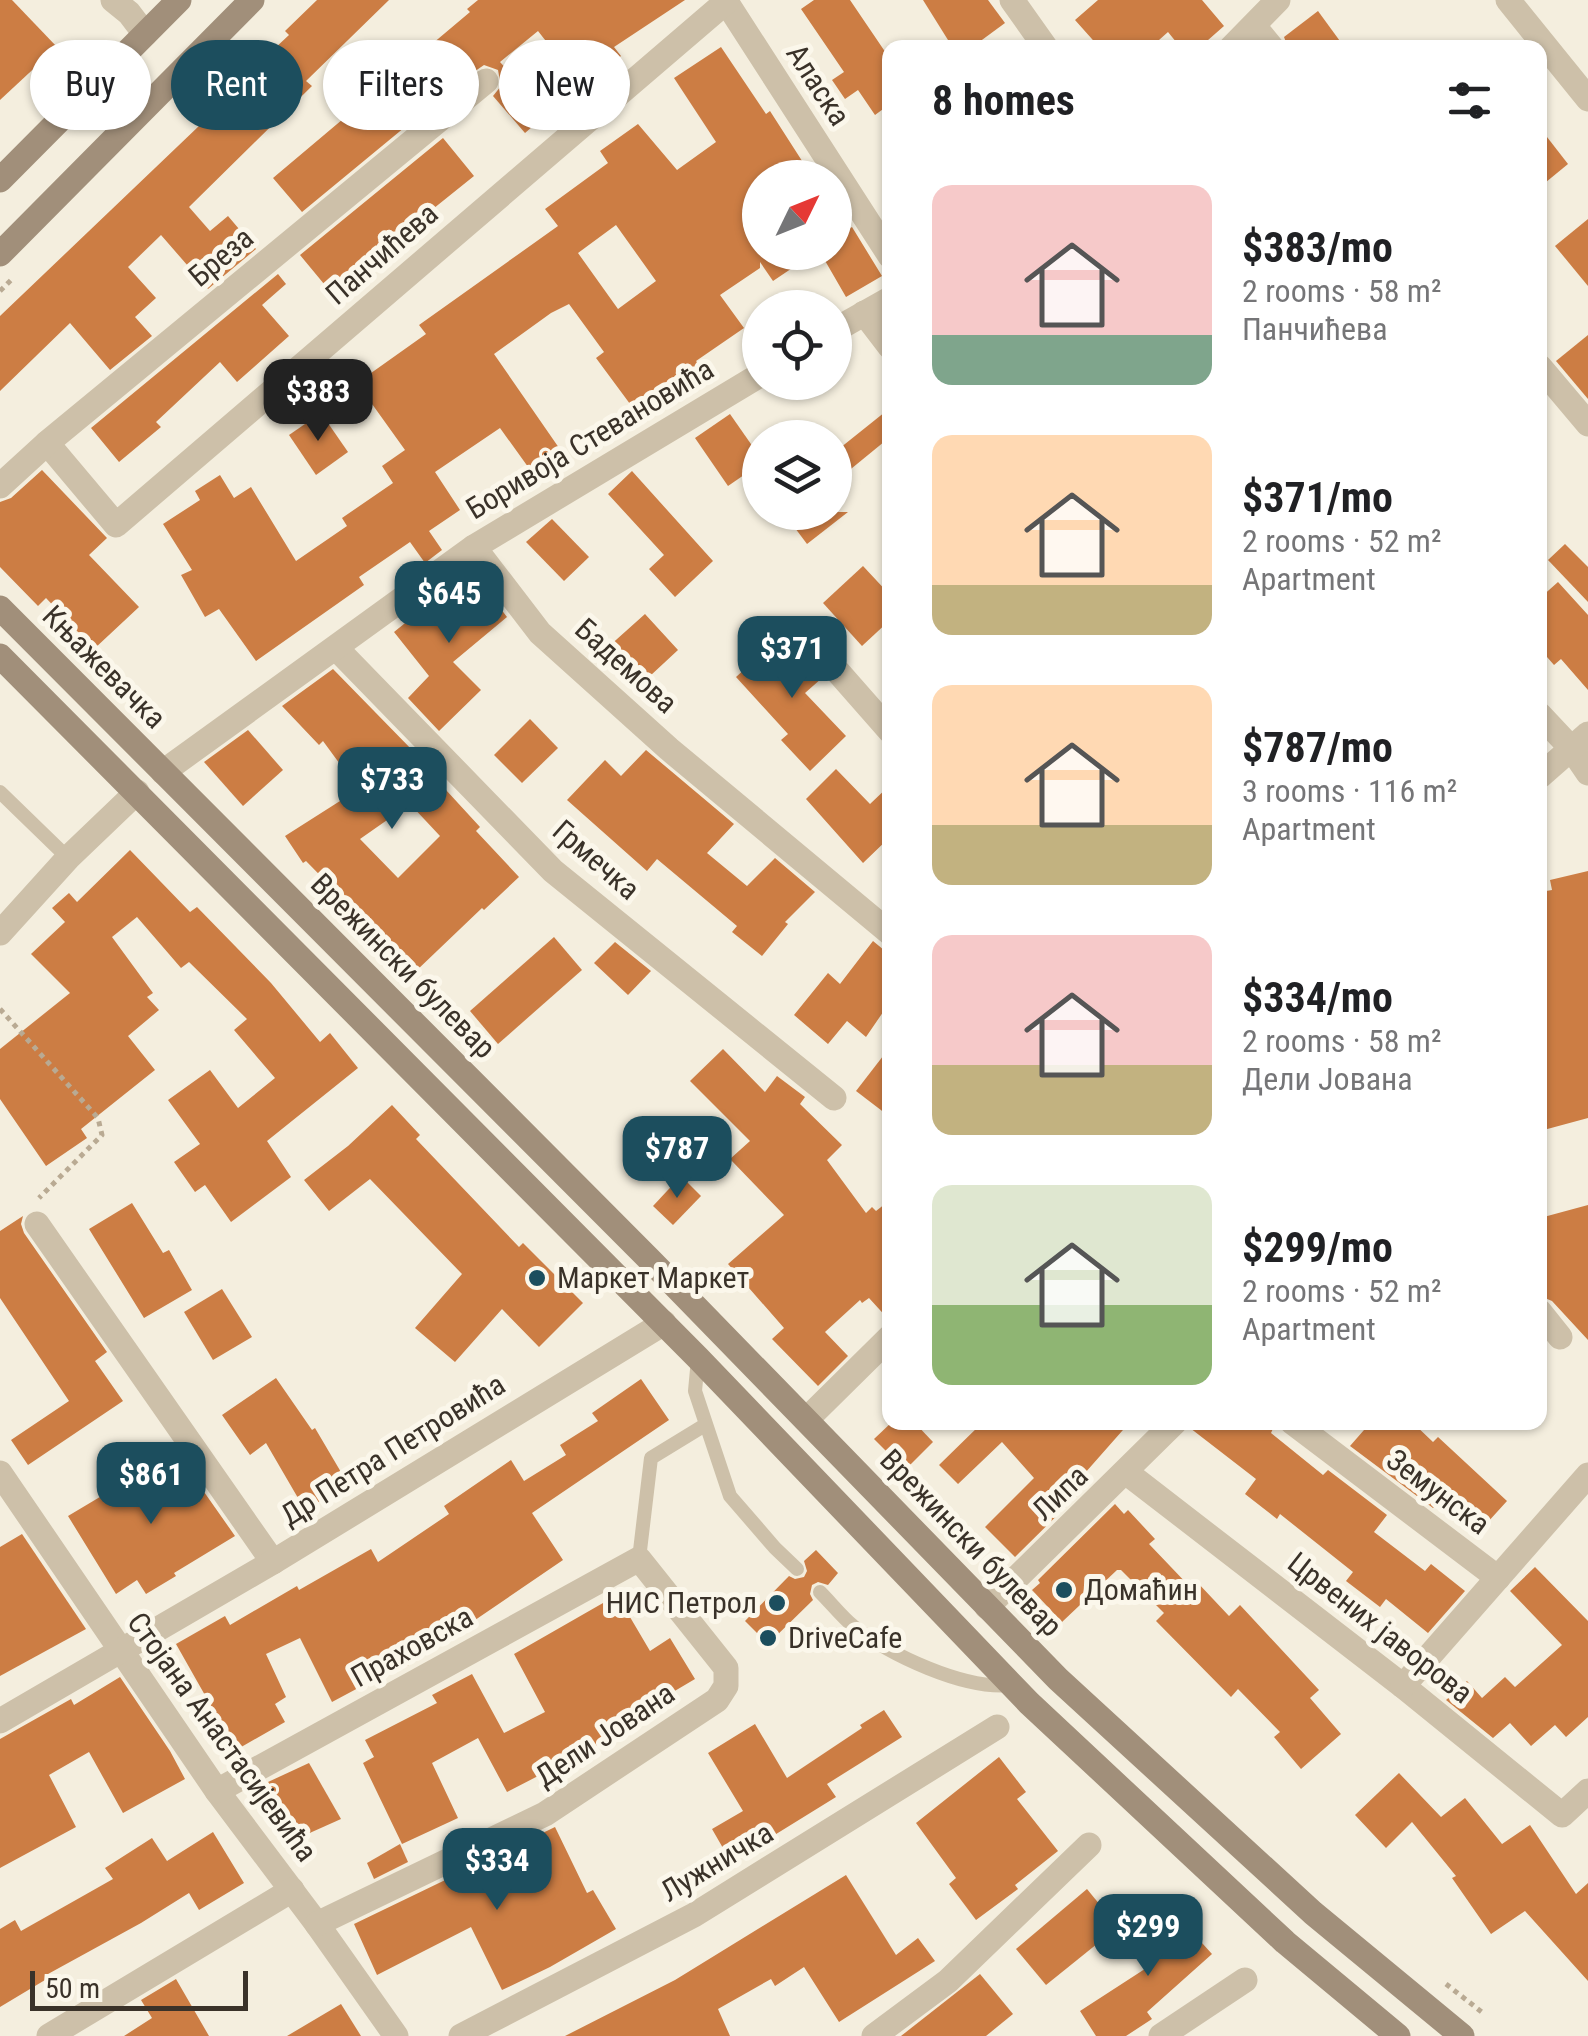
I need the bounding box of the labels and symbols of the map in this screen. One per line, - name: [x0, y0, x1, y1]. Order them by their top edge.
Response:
- street label: Аласка: [779, 38, 858, 132]
- north arrow: [742, 160, 852, 270]
- street label: Панчићева: [319, 196, 445, 312]
- street label: Бреза: [181, 220, 260, 294]
- street label: Боривоја Стевановића: [460, 351, 720, 526]
- pin: $383: [259, 359, 377, 444]
- pin: $645: [390, 561, 508, 646]
- street label: Књажевачка: [36, 598, 173, 735]
- street label: Бадемова: [568, 611, 684, 720]
- pin: $371: [733, 616, 851, 701]
- pin: $733: [333, 747, 451, 832]
- street label: Грмечка: [546, 813, 647, 907]
- street label: Врежински булевар: [304, 866, 503, 1065]
- pin: $787: [618, 1116, 736, 1201]
- place label: Маркет Маркет: [557, 1260, 749, 1295]
- marker: Маркет Маркет: [526, 1267, 548, 1289]
- street label: Др Петра Петровића: [274, 1366, 511, 1533]
- pin: $861: [92, 1442, 210, 1527]
- street label: Врежински булевар: [873, 1442, 1069, 1643]
- street label: Земунска: [1380, 1442, 1497, 1541]
- street label: Липа: [1025, 1458, 1095, 1527]
- street label: Црвених јаворова: [1281, 1545, 1479, 1710]
- place label: Домаћин: [1084, 1572, 1198, 1607]
- marker: Домаћин: [1053, 1579, 1075, 1601]
- place label: НИС Петрол: [606, 1585, 757, 1620]
- marker: НИС Петрол: [766, 1592, 788, 1614]
- street label: Праховска: [345, 1599, 479, 1694]
- street label: Стојана Анастасијевића: [120, 1605, 324, 1868]
- place label: DriveCafe: [788, 1620, 902, 1655]
- marker: DriveCafe: [757, 1627, 779, 1649]
- street label: Дели Јована: [529, 1675, 681, 1794]
- street label: Лужничка: [654, 1814, 779, 1909]
- pin: $334: [438, 1828, 556, 1913]
- pin: $299: [1089, 1894, 1207, 1979]
- scale bar: [30, 1966, 248, 2010]

